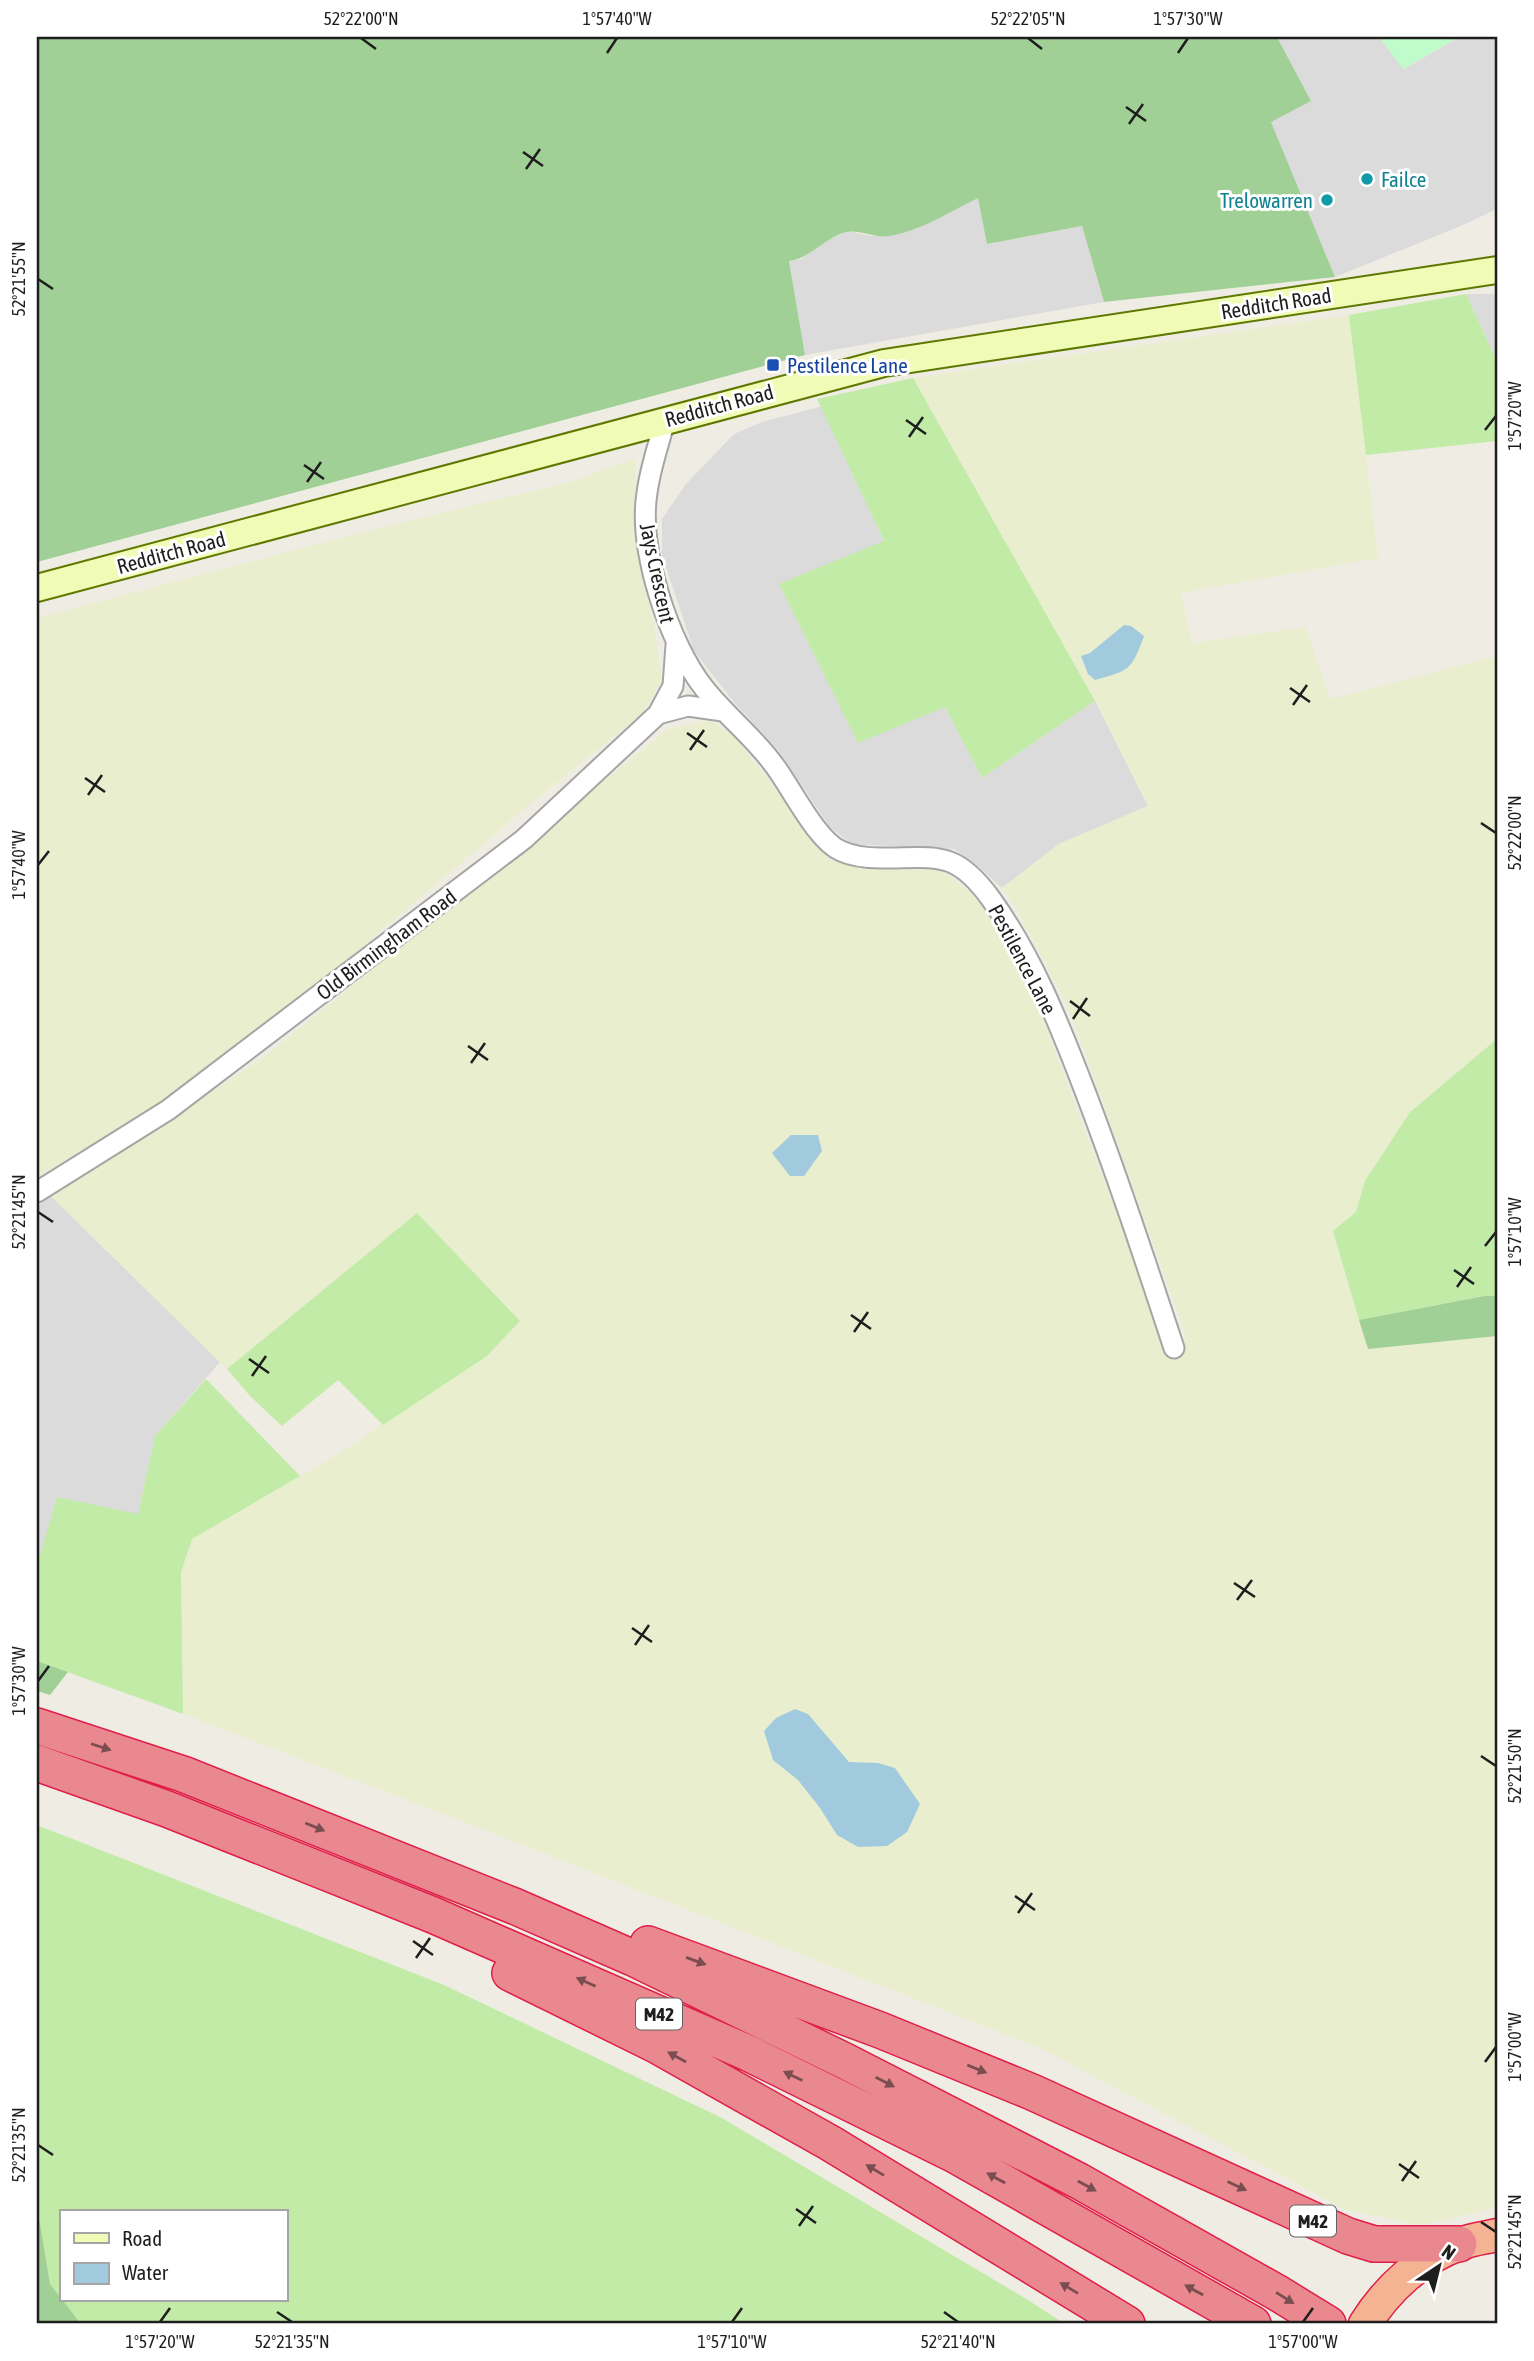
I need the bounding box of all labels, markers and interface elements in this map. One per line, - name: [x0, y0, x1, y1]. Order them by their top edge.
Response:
- text: 52°22'00"N: [323, 8, 399, 29]
- text: 1°57'40"W: [582, 8, 652, 29]
- text: 52°22'05"N: [990, 8, 1066, 29]
- text: 1°57'30"W: [1153, 8, 1223, 29]
- place label: Failce: [1381, 167, 1426, 191]
- marker: Failce: [1359, 171, 1375, 187]
- place label: Trelowarren: [1220, 188, 1313, 212]
- marker: Trelowarren: [1319, 192, 1335, 208]
- text: 52°21'55"N: [8, 241, 29, 317]
- street label: Redditch Road: [1219, 282, 1333, 324]
- place label: Pestilence Lane: [787, 353, 908, 377]
- marker: Pestilence Lane: [765, 357, 781, 373]
- street label: Redditch Road: [662, 379, 776, 431]
- text: 1°57'20"W: [1504, 381, 1525, 451]
- street label: Jays Crescent: [636, 521, 680, 625]
- street label: Redditch Road: [114, 526, 228, 578]
- text: 52°22'00"N: [1504, 795, 1525, 871]
- text: 1°57'40"W: [8, 830, 29, 900]
- street label: Old Birmingham Road: [311, 884, 461, 1004]
- street label: Pestilence Lane: [984, 900, 1062, 1018]
- text: 52°21'45"N: [8, 1174, 29, 1250]
- text: 1°57'10"W: [1504, 1197, 1525, 1267]
- text: 1°57'30"W: [8, 1646, 29, 1716]
- text: 52°21'50"N: [1504, 1728, 1525, 1804]
- one-way arrow: [91, 1742, 112, 1753]
- one-way arrow: [304, 1821, 325, 1832]
- one-way arrow: [685, 1956, 706, 1967]
- one-way arrow: [576, 1976, 596, 1988]
- road number: M42: [636, 1998, 682, 2030]
- text: 1°57'00"W: [1504, 2012, 1525, 2082]
- one-way arrow: [667, 2051, 687, 2063]
- one-way arrow: [966, 2064, 987, 2075]
- one-way arrow: [783, 2070, 803, 2081]
- one-way arrow: [875, 2076, 895, 2087]
- text: 52°21'35"N: [8, 2107, 29, 2183]
- one-way arrow: [865, 2163, 884, 2176]
- one-way arrow: [987, 2172, 1006, 2184]
- one-way arrow: [1078, 2180, 1097, 2192]
- one-way arrow: [1227, 2181, 1247, 2192]
- text: 52°21'45"N: [1504, 2194, 1525, 2270]
- road number: M42: [1290, 2206, 1336, 2236]
- legend: [60, 2210, 287, 2302]
- text: Road: [122, 2226, 162, 2250]
- north arrow: [1404, 2232, 1474, 2302]
- text: N: [1438, 2240, 1460, 2264]
- text: Water: [122, 2260, 169, 2284]
- one-way arrow: [1059, 2282, 1078, 2294]
- one-way arrow: [1185, 2284, 1204, 2296]
- one-way arrow: [1276, 2291, 1295, 2304]
- text: 1°57'20"W: [125, 2331, 195, 2352]
- text: 52°21'35"N: [254, 2331, 330, 2352]
- text: 1°57'10"W: [697, 2331, 767, 2352]
- text: 52°21'40"N: [920, 2331, 996, 2352]
- text: 1°57'00"W: [1268, 2331, 1338, 2352]

